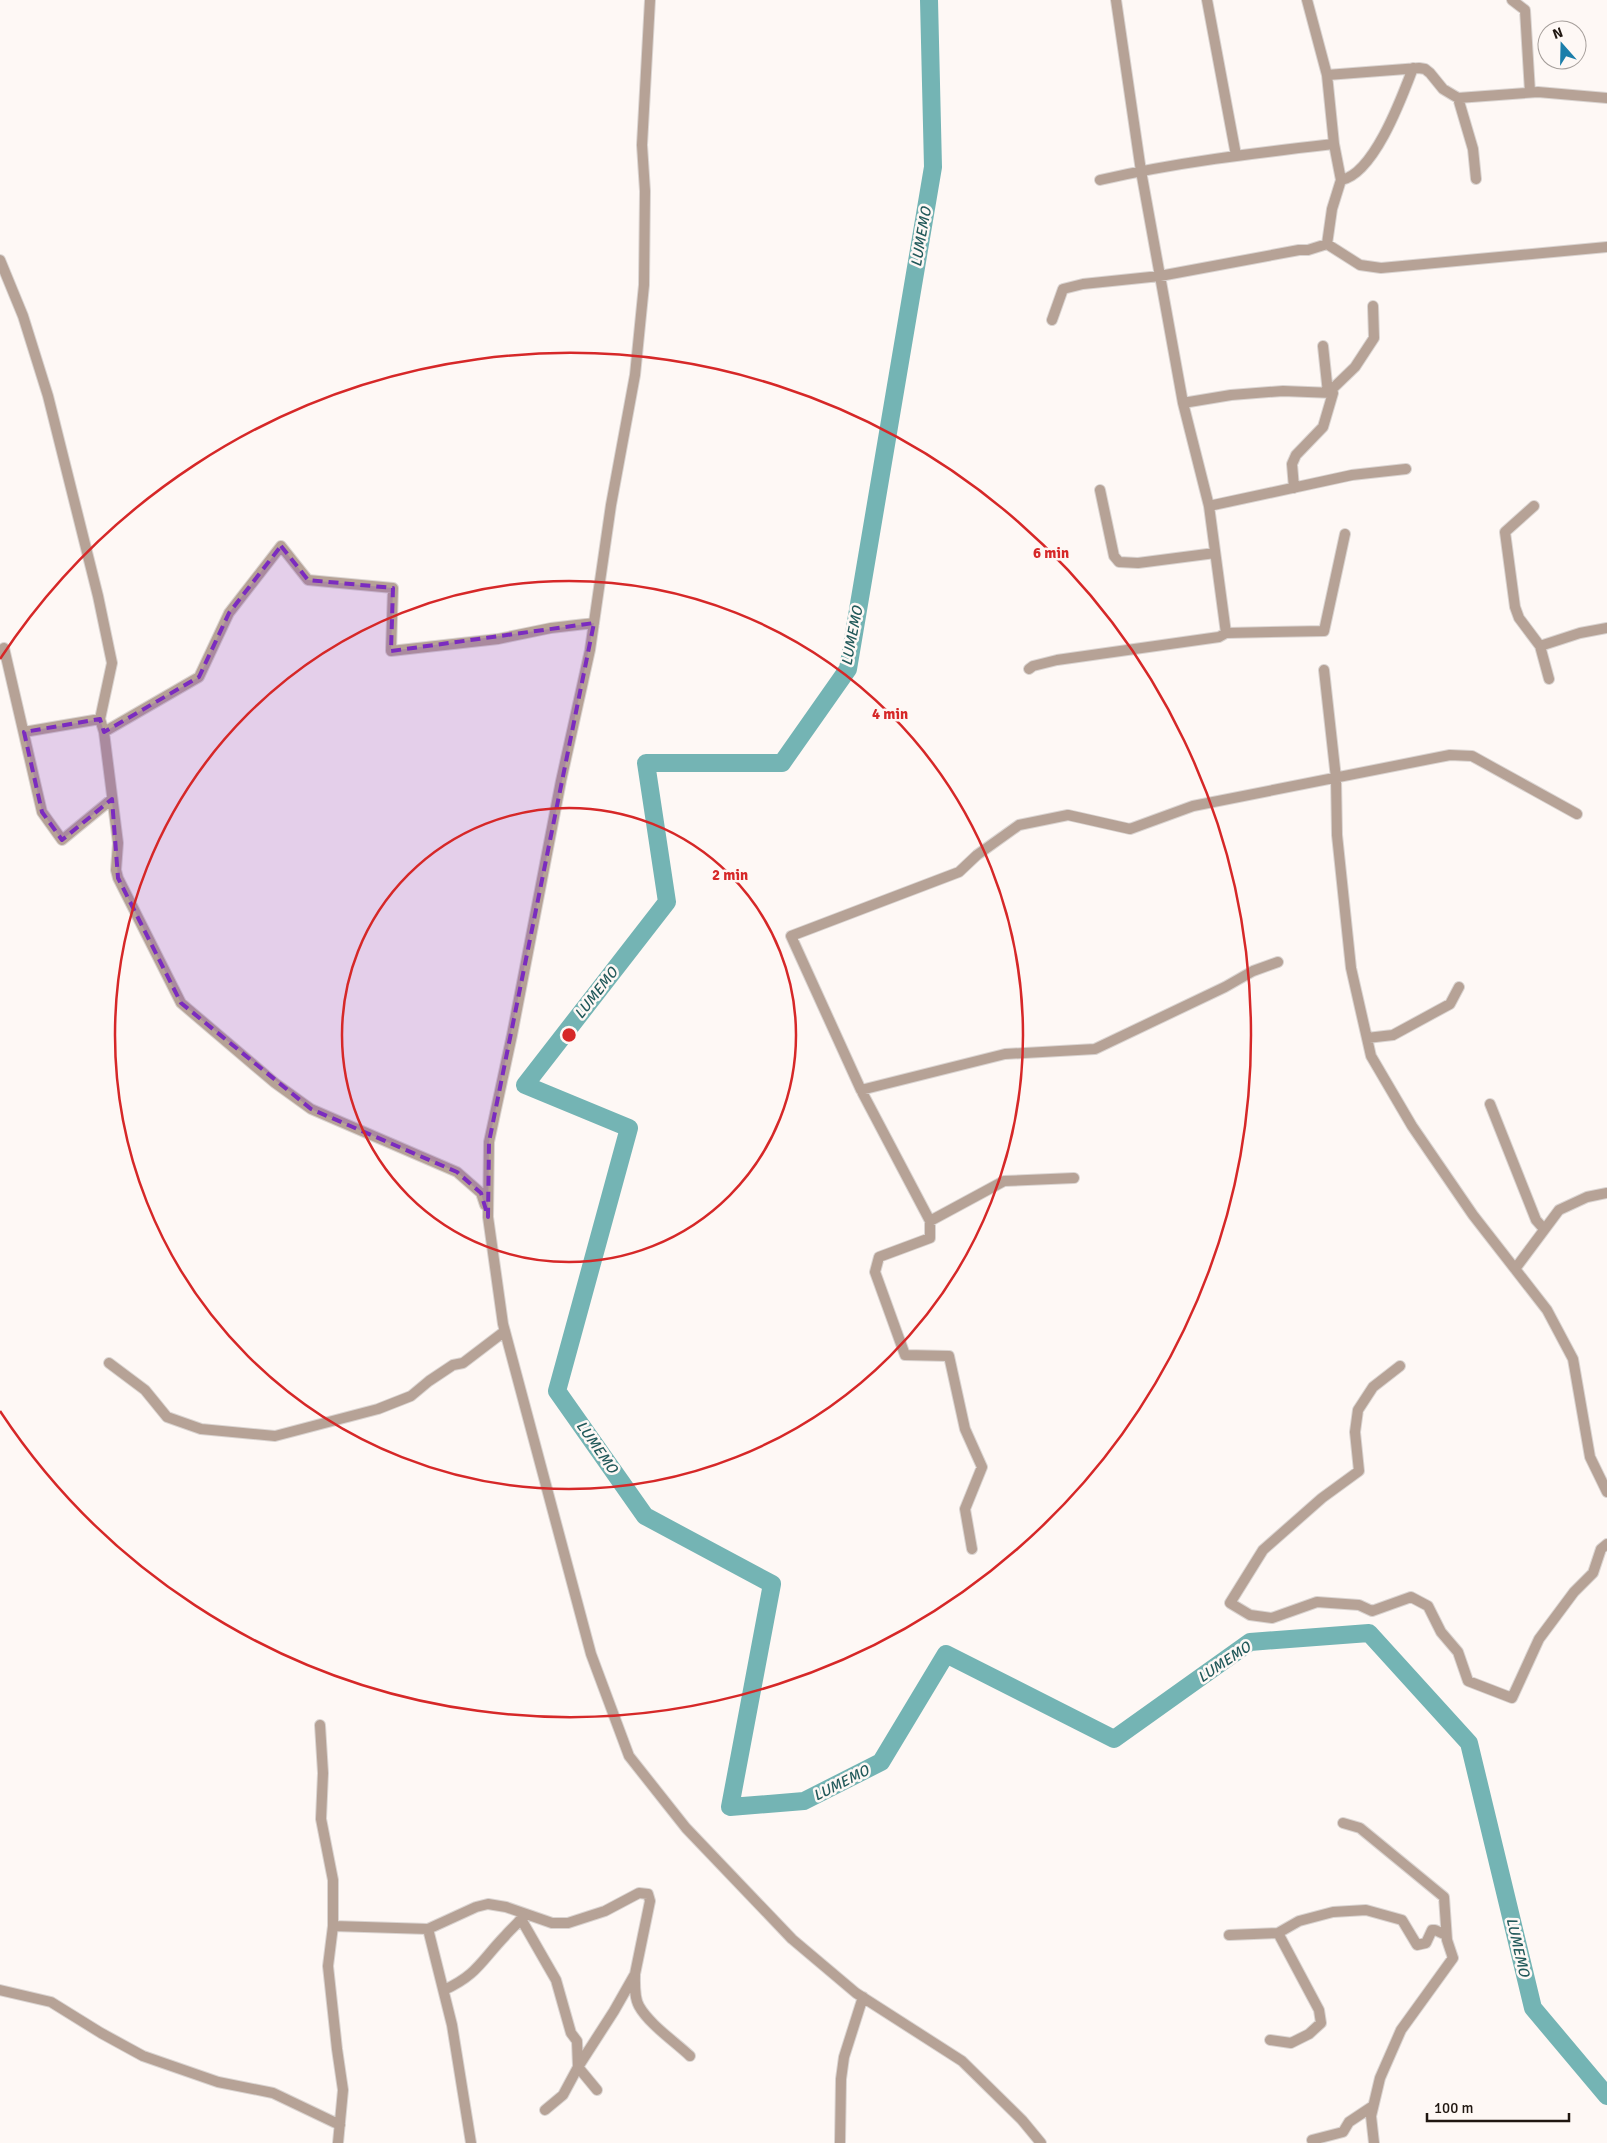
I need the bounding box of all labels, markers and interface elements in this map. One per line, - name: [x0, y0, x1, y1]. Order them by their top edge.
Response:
- north arrow: [1537, 20, 1587, 70]
- text: N: [1550, 24, 1565, 43]
- water label: LUMEMO: [907, 205, 935, 268]
- text: 6 min: [1033, 544, 1069, 562]
- water label: LUMEMO: [837, 604, 867, 667]
- text: 4 min: [872, 705, 908, 723]
- text: 2 min: [712, 866, 748, 884]
- water label: LUMEMO: [570, 963, 622, 1022]
- centre of rings: [560, 1026, 578, 1044]
- water label: LUMEMO: [572, 1417, 622, 1478]
- water label: LUMEMO: [1194, 1637, 1255, 1686]
- water label: LUMEMO: [810, 1761, 873, 1805]
- water label: LUMEMO: [1502, 1916, 1534, 1979]
- scale bar: [1427, 2090, 1570, 2122]
- text: 100 m: [1434, 2099, 1474, 2117]

